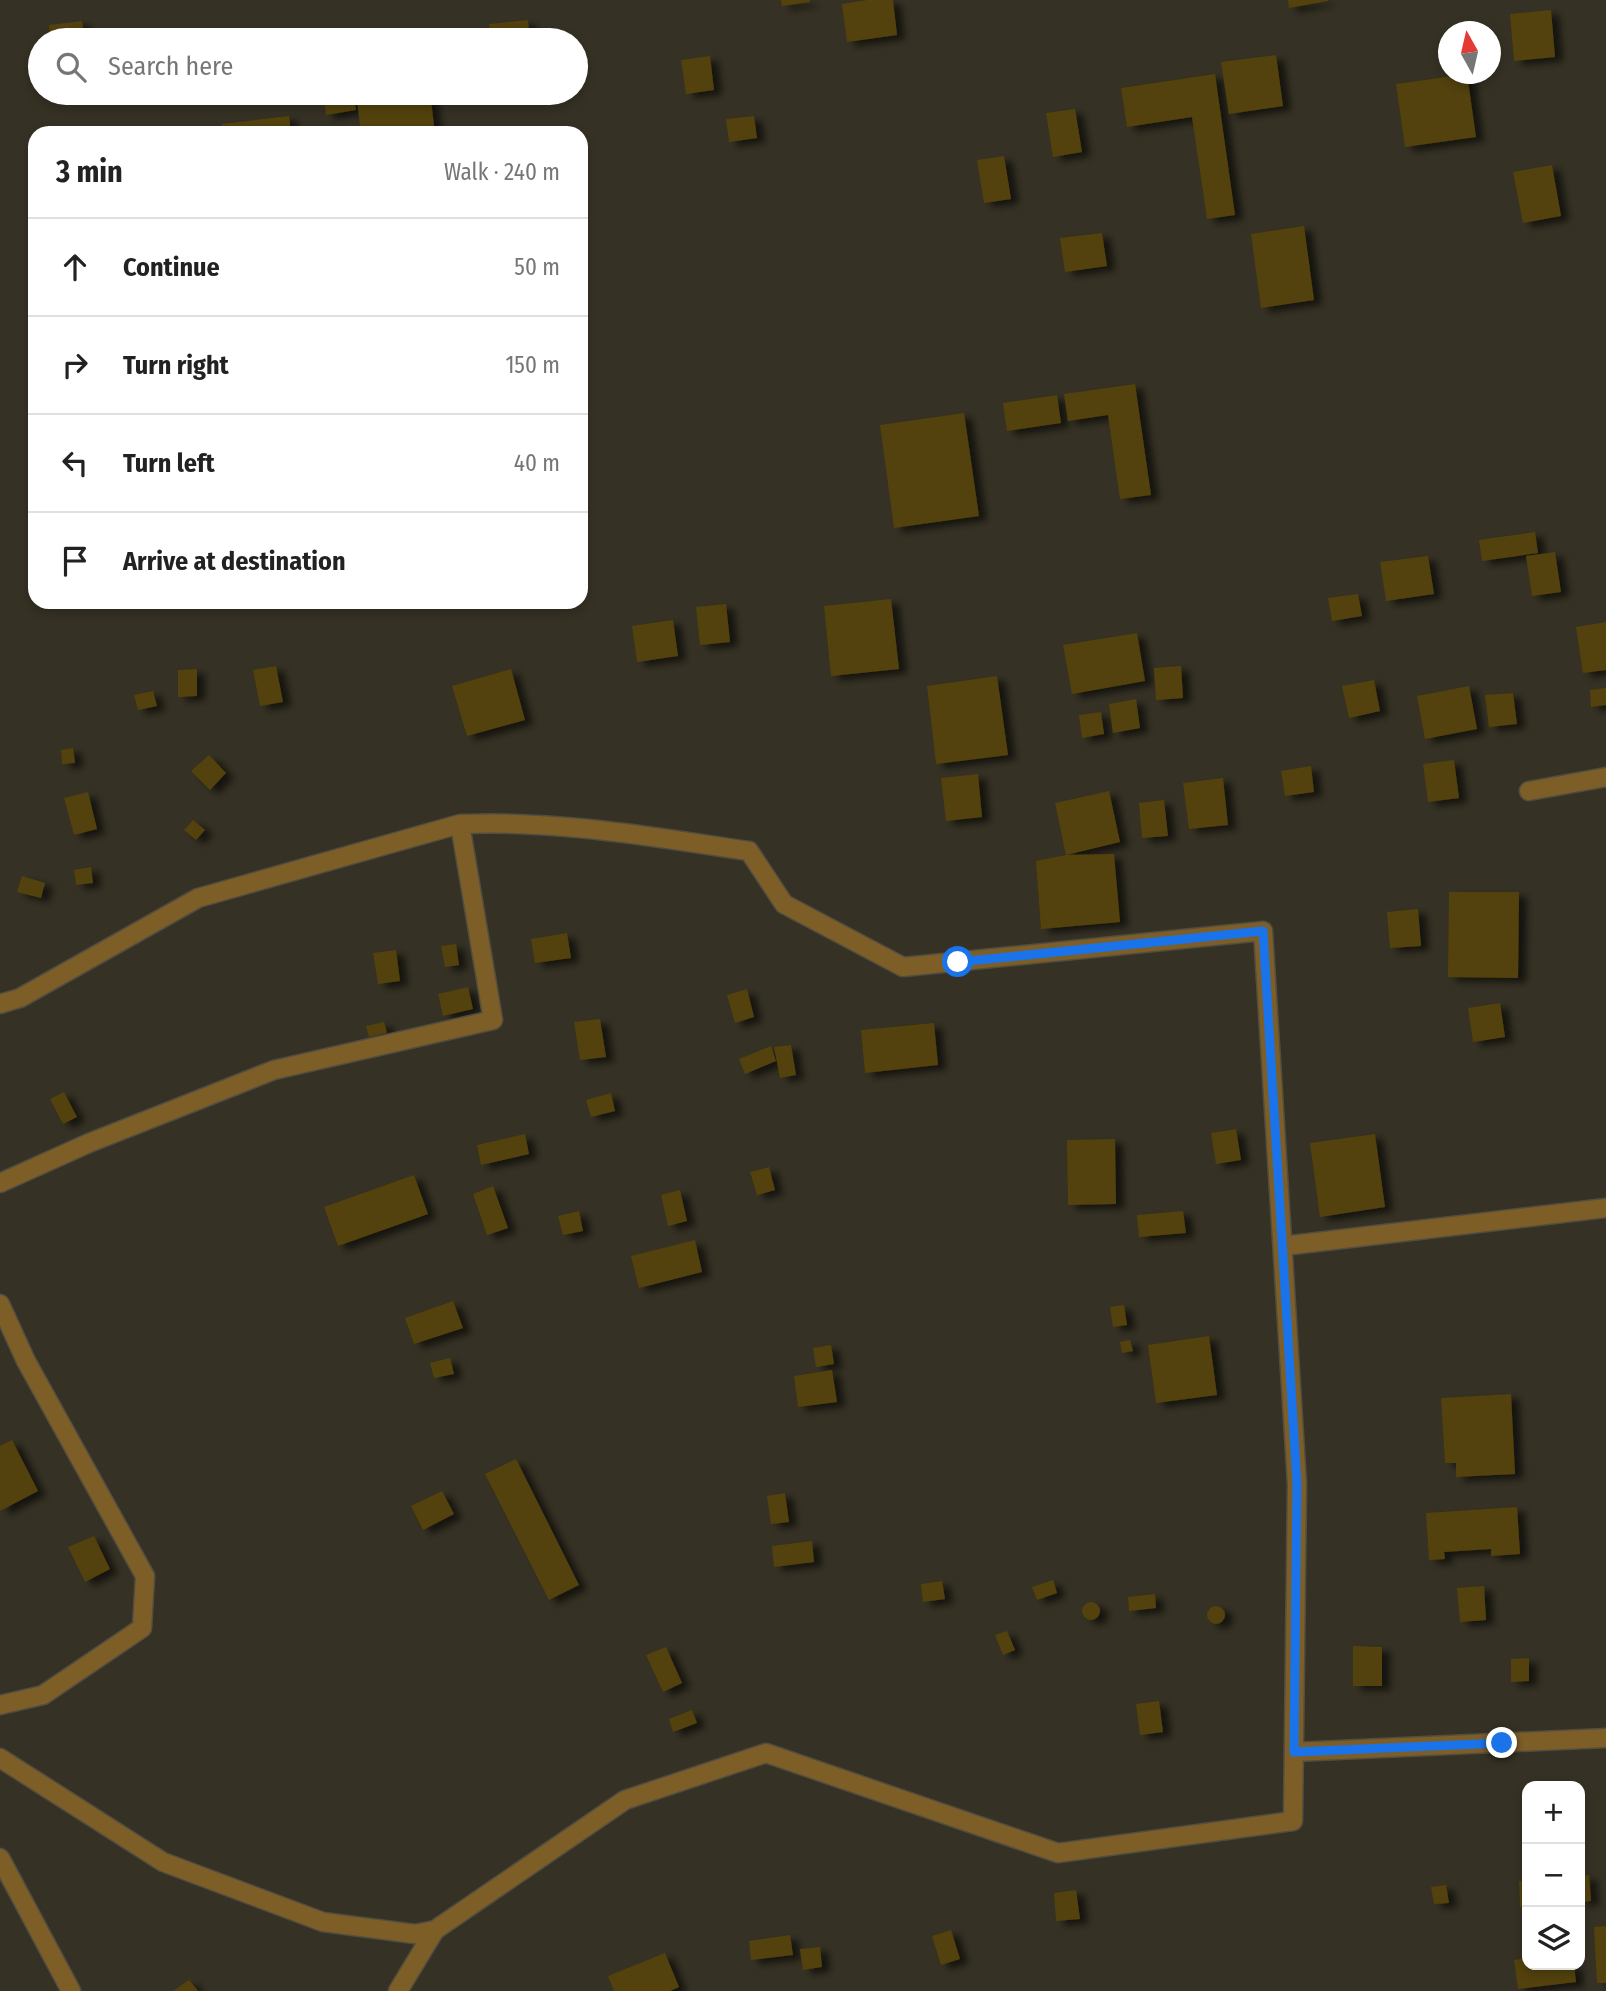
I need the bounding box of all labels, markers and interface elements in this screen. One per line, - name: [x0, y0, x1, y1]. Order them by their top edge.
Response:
- north arrow: [1438, 21, 1501, 84]
- search box: [28, 28, 588, 105]
- icon: search: [52, 48, 90, 86]
- text: Search here: [108, 51, 233, 82]
- text: 3 min: [56, 154, 123, 190]
- text: Walk · 240 m: [444, 158, 560, 186]
- icon: ahead: [56, 248, 94, 286]
- text: Continue: [123, 252, 220, 283]
- text: 50 m: [514, 253, 560, 281]
- icon: right: [56, 346, 94, 384]
- text: Turn right: [123, 350, 229, 381]
- text: 150 m: [505, 351, 560, 379]
- icon: left: [56, 444, 94, 482]
- text: Turn left: [123, 448, 215, 479]
- text: 40 m: [514, 449, 560, 477]
- icon: arrive: [56, 542, 94, 580]
- text: Arrive at destination: [123, 546, 346, 577]
- route start: [942, 946, 973, 977]
- route end: [1486, 1727, 1517, 1758]
- map controls: [1522, 1781, 1585, 1970]
- button: +: [1522, 1781, 1585, 1844]
- button: −: [1522, 1844, 1585, 1907]
- button: layers: [1522, 1907, 1585, 1970]

